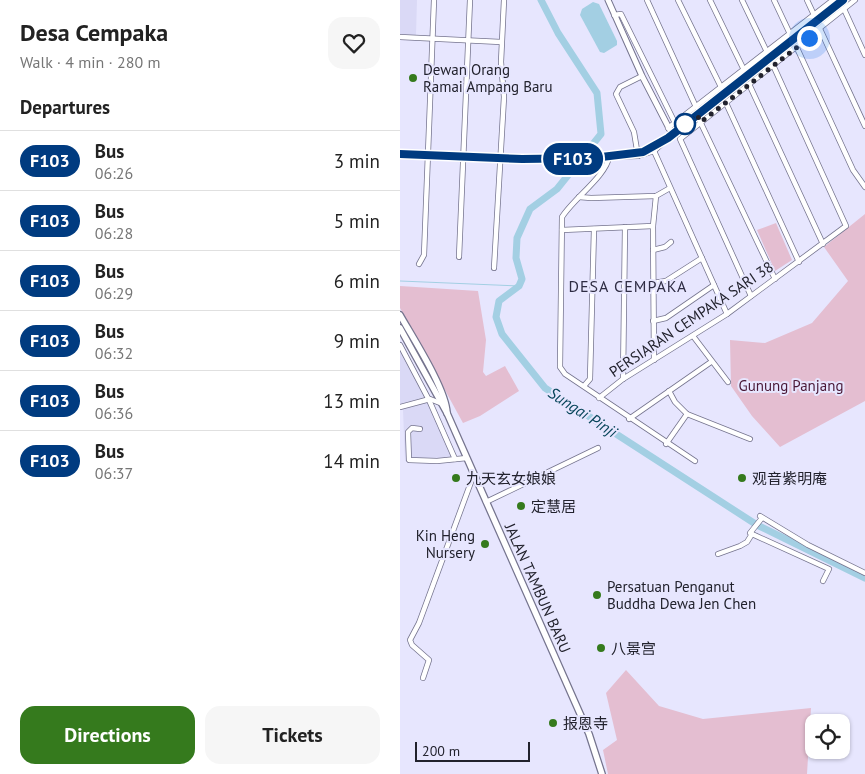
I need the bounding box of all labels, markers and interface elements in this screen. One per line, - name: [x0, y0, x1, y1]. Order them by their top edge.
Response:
- text: Desa Cempaka: [20, 17, 168, 48]
- button: heart: [328, 17, 380, 69]
- your location: [797, 26, 822, 51]
- text: Walk · 4 min · 280 m: [20, 52, 160, 72]
- place label: Dewan Orang Ramai Ampang Baru: [423, 60, 553, 96]
- marker: Dewan Orang Ramai Ampang Baru: [407, 72, 419, 84]
- text: Departures: [20, 95, 110, 119]
- unlabelled marker: [674, 113, 696, 135]
- text: Bus: [95, 139, 124, 163]
- line badge: F103: [538, 143, 608, 175]
- text: F103: [553, 147, 593, 170]
- text: F103: [30, 149, 70, 172]
- text: 3 min: [334, 149, 380, 173]
- text: 06:26: [95, 163, 133, 183]
- text: Bus: [95, 199, 124, 223]
- text: F103: [30, 209, 70, 232]
- text: 5 min: [334, 209, 380, 233]
- text: 06:28: [95, 223, 133, 243]
- street label: PERSIARAN CEMPAKA SARI 38: [605, 257, 777, 381]
- text: Bus: [95, 259, 124, 283]
- text: F103: [30, 269, 70, 292]
- text: 6 min: [334, 269, 380, 293]
- district label: DESA CEMPAKA: [569, 276, 687, 296]
- text: 06:29: [95, 283, 133, 303]
- text: Bus: [95, 319, 124, 343]
- text: F103: [30, 329, 70, 352]
- text: 9 min: [334, 329, 380, 353]
- text: 06:32: [95, 343, 133, 363]
- park label: Gunung Panjang: [738, 376, 844, 395]
- text: Bus: [95, 379, 124, 403]
- water label: Sungai Pinji: [545, 382, 622, 442]
- text: F103: [30, 389, 70, 412]
- text: 13 min: [323, 389, 380, 413]
- text: 06:36: [95, 403, 133, 423]
- text: Bus: [95, 439, 124, 463]
- text: F103: [30, 449, 70, 472]
- text: 14 min: [323, 449, 380, 473]
- text: 06:37: [95, 463, 133, 483]
- place label: 九天玄女娘娘: [466, 469, 556, 488]
- place label: 观音紫明庵: [752, 469, 827, 488]
- marker: 九天玄女娘娘: [450, 472, 462, 484]
- marker: 观音紫明庵: [736, 472, 748, 484]
- place label: 定慧居: [531, 497, 576, 516]
- marker: 定慧居: [515, 500, 527, 512]
- street label: JALAN TAMBUN BARU: [500, 519, 575, 656]
- place label: Kin Heng Nursery: [416, 526, 475, 562]
- marker: Kin Heng Nursery: [479, 538, 491, 550]
- place label: Persatuan Penganut Buddha Dewa Jen Chen: [607, 577, 756, 613]
- marker: Persatuan Penganut Buddha Dewa Jen Chen: [591, 589, 603, 601]
- place label: 八景宫: [611, 639, 656, 658]
- marker: 八景宫: [595, 642, 607, 654]
- button: Directions: [20, 706, 195, 764]
- button: Tickets: [205, 706, 380, 764]
- place label: 报恩寺: [563, 714, 608, 733]
- map controls: [805, 714, 850, 759]
- button: locate: [805, 714, 850, 759]
- marker: 报恩寺: [547, 717, 559, 729]
- scale bar: [415, 739, 530, 762]
- text: 200 m: [422, 742, 460, 760]

